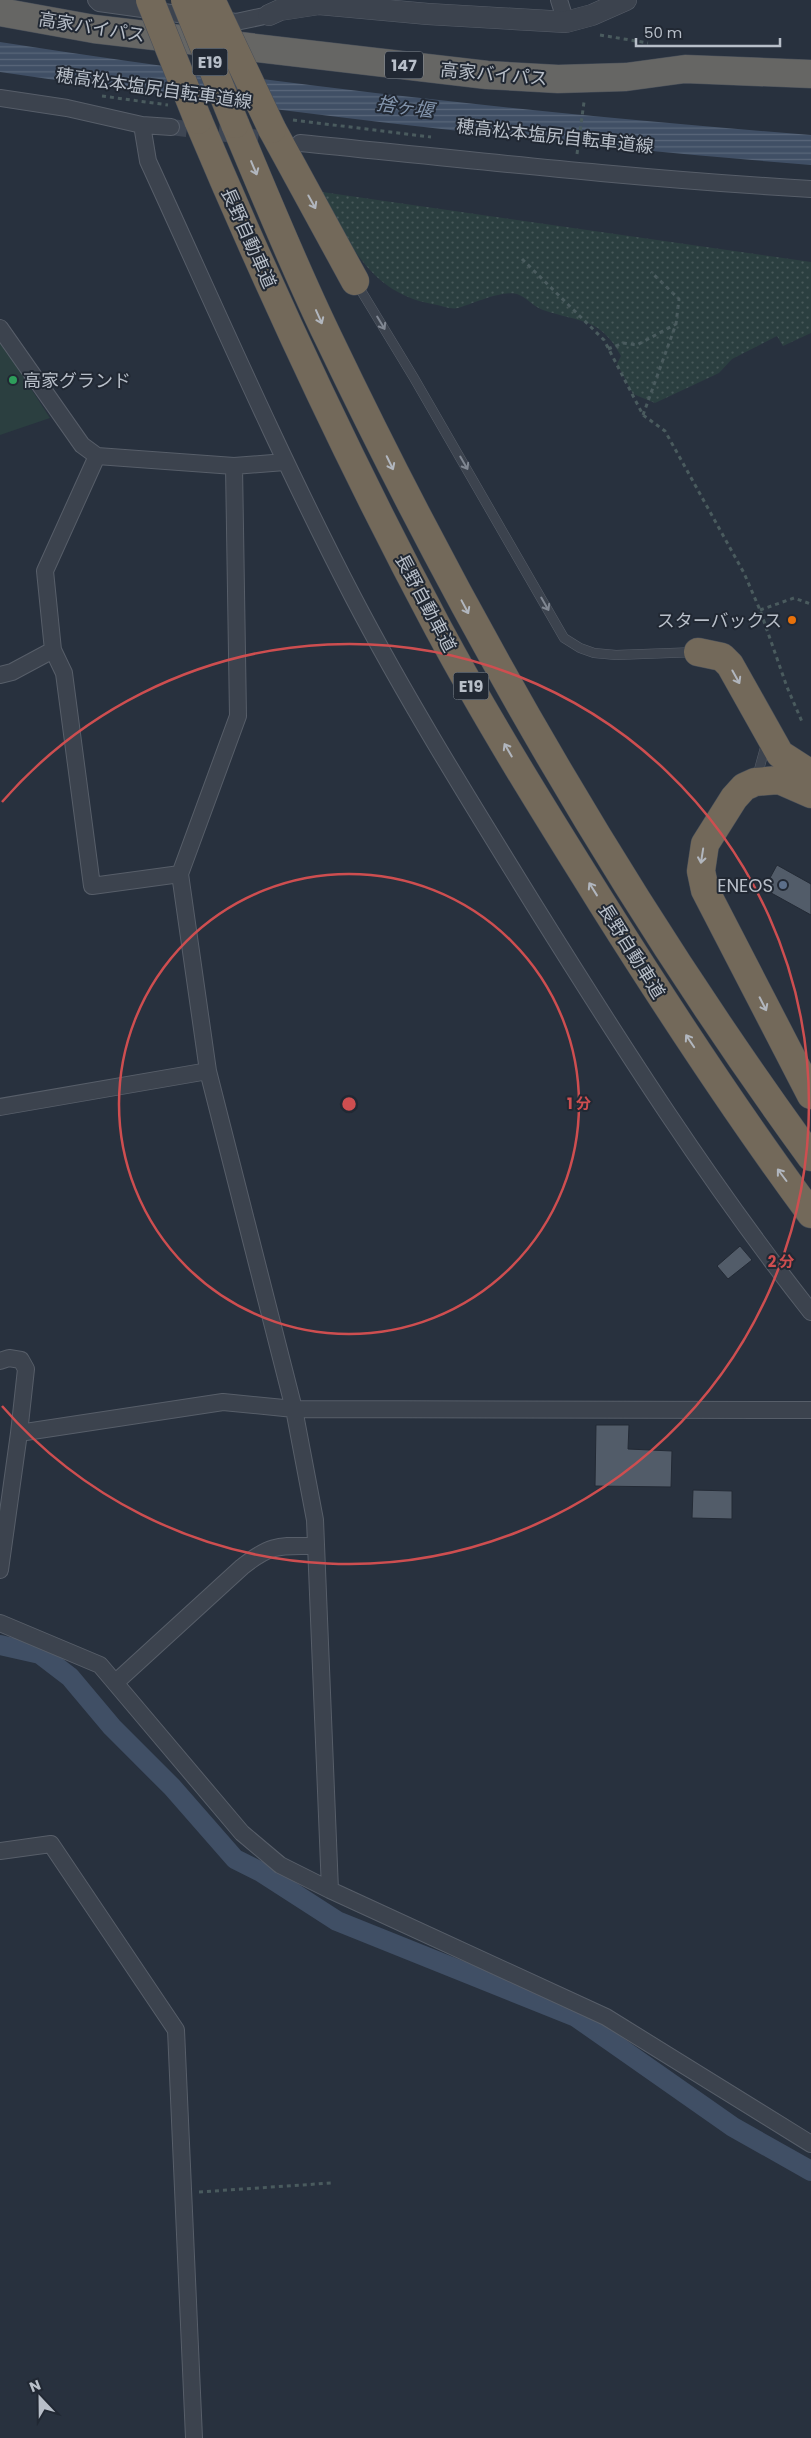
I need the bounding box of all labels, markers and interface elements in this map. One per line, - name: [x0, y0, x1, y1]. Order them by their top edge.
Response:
- street label: 高家バイパス: [37, 6, 147, 48]
- scale bar: [636, 15, 780, 47]
- text: 50 m: [644, 22, 682, 43]
- road number: E19: [192, 48, 228, 76]
- road number: 147: [385, 52, 423, 78]
- street label: 高家バイパス: [439, 57, 549, 91]
- street label: 穂高松本塩尻自転車道線: [54, 62, 254, 114]
- water label: 捨ヶ堰: [375, 90, 438, 125]
- street label: 穂高松本塩尻自転車道線: [455, 113, 655, 159]
- one-way arrow: [249, 160, 259, 175]
- street label: 長野自動車道: [216, 184, 282, 292]
- one-way arrow: [307, 195, 317, 210]
- one-way arrow: [315, 309, 324, 324]
- one-way arrow: [376, 316, 386, 330]
- place label: 高家グランド: [23, 368, 131, 393]
- marker: 高家グランド: [7, 374, 19, 386]
- one-way arrow: [386, 455, 396, 470]
- one-way arrow: [459, 455, 469, 469]
- street label: 長野自動車道: [390, 549, 462, 657]
- one-way arrow: [540, 596, 550, 610]
- one-way arrow: [460, 600, 470, 615]
- place label: スターバックス: [657, 608, 782, 633]
- marker: スターバックス: [786, 614, 798, 626]
- one-way arrow: [732, 669, 741, 684]
- road number: E19: [454, 672, 488, 699]
- one-way arrow: [503, 744, 513, 758]
- one-way arrow: [697, 847, 707, 863]
- place label: ENEOS: [717, 873, 773, 898]
- marker: ENEOS: [777, 879, 789, 891]
- one-way arrow: [587, 883, 597, 897]
- street label: 長野自動車道: [593, 899, 671, 1003]
- one-way arrow: [759, 996, 768, 1011]
- one-way arrow: [685, 1034, 695, 1048]
- text: 1 分: [567, 1093, 591, 1114]
- centre of rings: [340, 1095, 358, 1113]
- one-way arrow: [777, 1168, 787, 1182]
- text: 2 分: [768, 1251, 794, 1272]
- north arrow: [15, 2373, 65, 2423]
- text: N: [27, 2375, 44, 2397]

